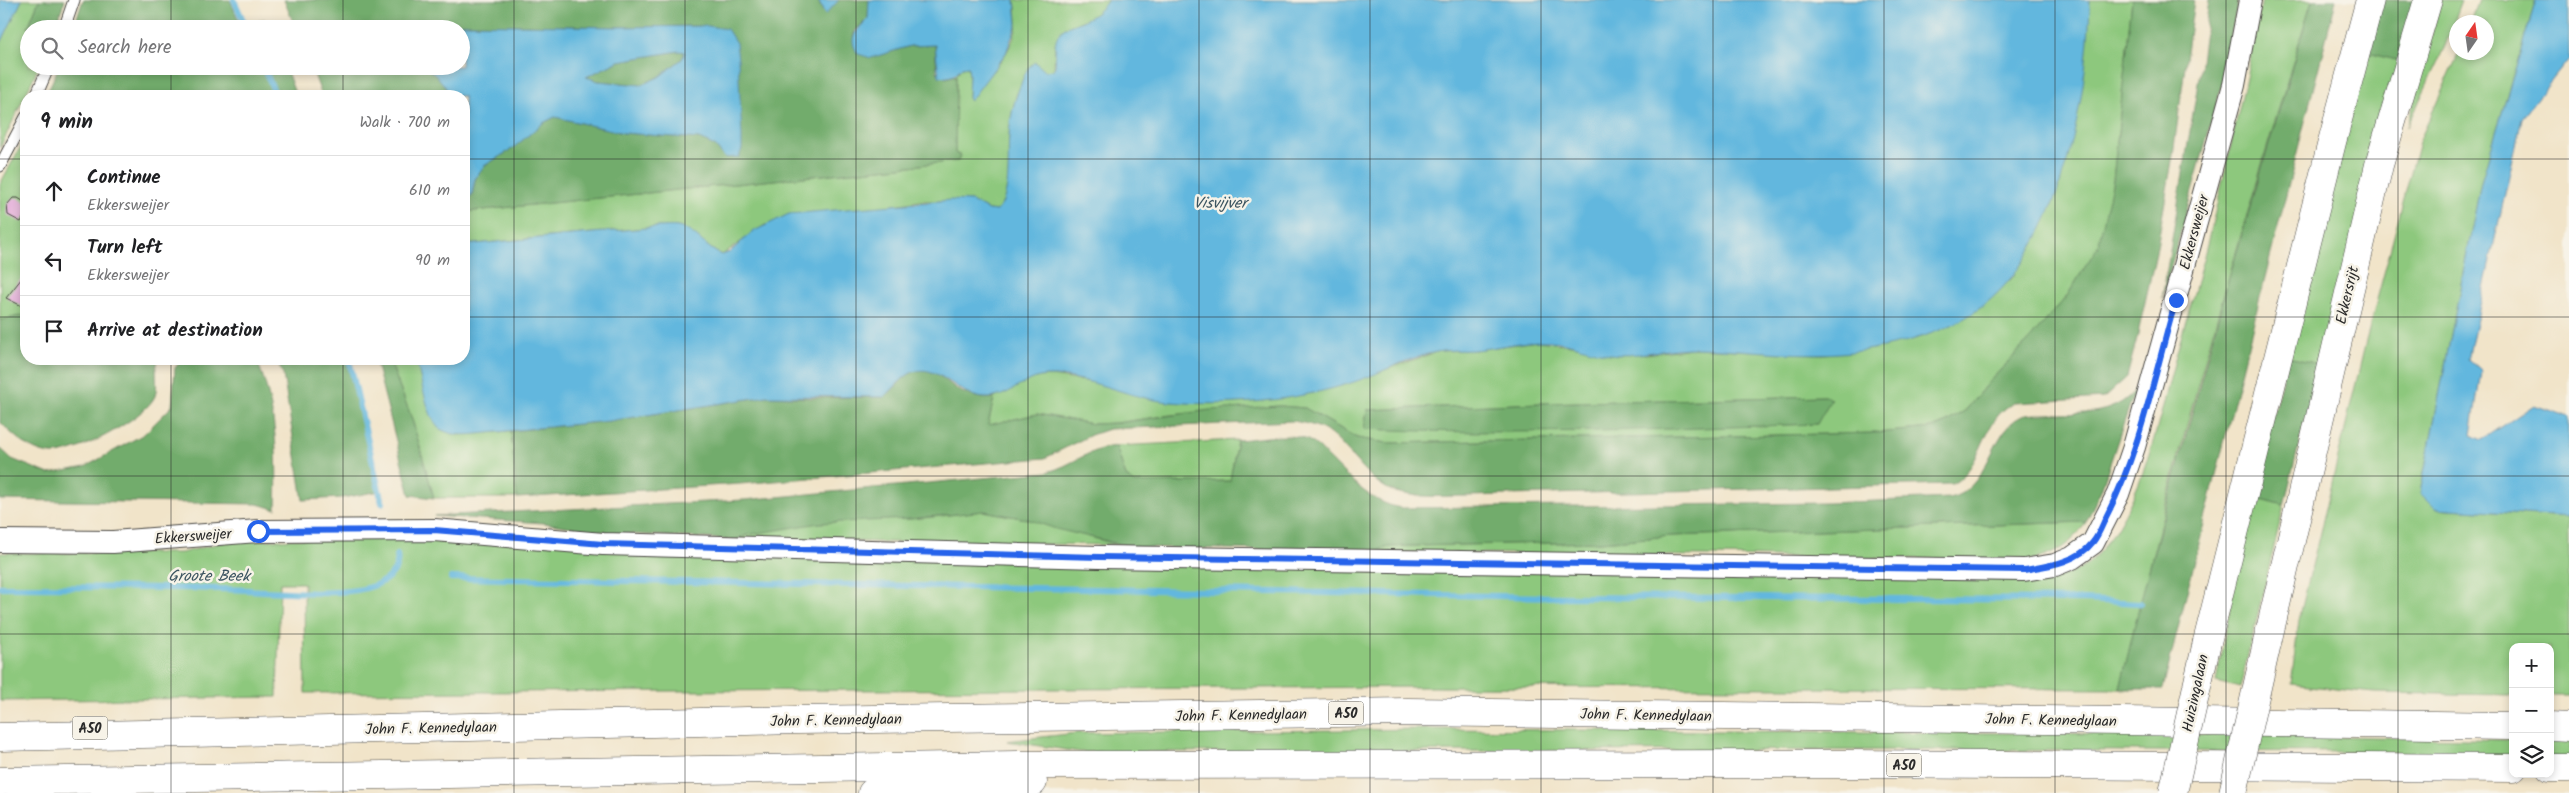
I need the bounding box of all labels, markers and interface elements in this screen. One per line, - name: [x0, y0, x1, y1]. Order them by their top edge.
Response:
- north arrow: [2449, 15, 2494, 60]
- search box: [20, 20, 470, 75]
- text: Search here: [78, 33, 172, 63]
- icon: search: [38, 34, 66, 62]
- text: 9 min: [40, 106, 93, 139]
- text: Walk · 700 m: [359, 110, 450, 135]
- text: Continue: [87, 163, 160, 193]
- icon: ahead: [40, 177, 68, 205]
- text: 610 m: [409, 178, 450, 203]
- water label: Visvijver: [1193, 191, 1250, 216]
- street label: Ekkersweijer: [2173, 191, 2217, 272]
- text: Ekkersweijer: [87, 193, 169, 218]
- text: Turn left: [87, 233, 162, 263]
- icon: left: [40, 247, 68, 275]
- text: 90 m: [415, 248, 450, 273]
- text: Ekkersweijer: [87, 263, 169, 288]
- street label: Ekkersrijt: [2330, 264, 2366, 327]
- route end: [2165, 289, 2188, 312]
- text: Arrive at destination: [87, 316, 263, 346]
- icon: arrive: [40, 317, 68, 345]
- route start: [247, 520, 270, 543]
- street label: Ekkersweijer: [154, 522, 233, 552]
- water label: Groote Beek: [168, 564, 252, 589]
- map controls: [2509, 643, 2554, 778]
- button: +: [2509, 643, 2554, 688]
- street label: Huizingalaan: [2176, 652, 2216, 734]
- button: −: [2509, 688, 2554, 733]
- road number: A50: [1328, 701, 1364, 724]
- street label: John F. Kennedylaan: [1175, 703, 1307, 729]
- street label: John F. Kennedylaan: [1580, 703, 1712, 729]
- street label: John F. Kennedylaan: [770, 708, 902, 734]
- street label: John F. Kennedylaan: [1985, 708, 2117, 734]
- road number: A50: [72, 716, 108, 740]
- street label: John F. Kennedylaan: [365, 716, 497, 742]
- button: layers: [2509, 733, 2554, 778]
- road number: A50: [1886, 754, 1922, 776]

